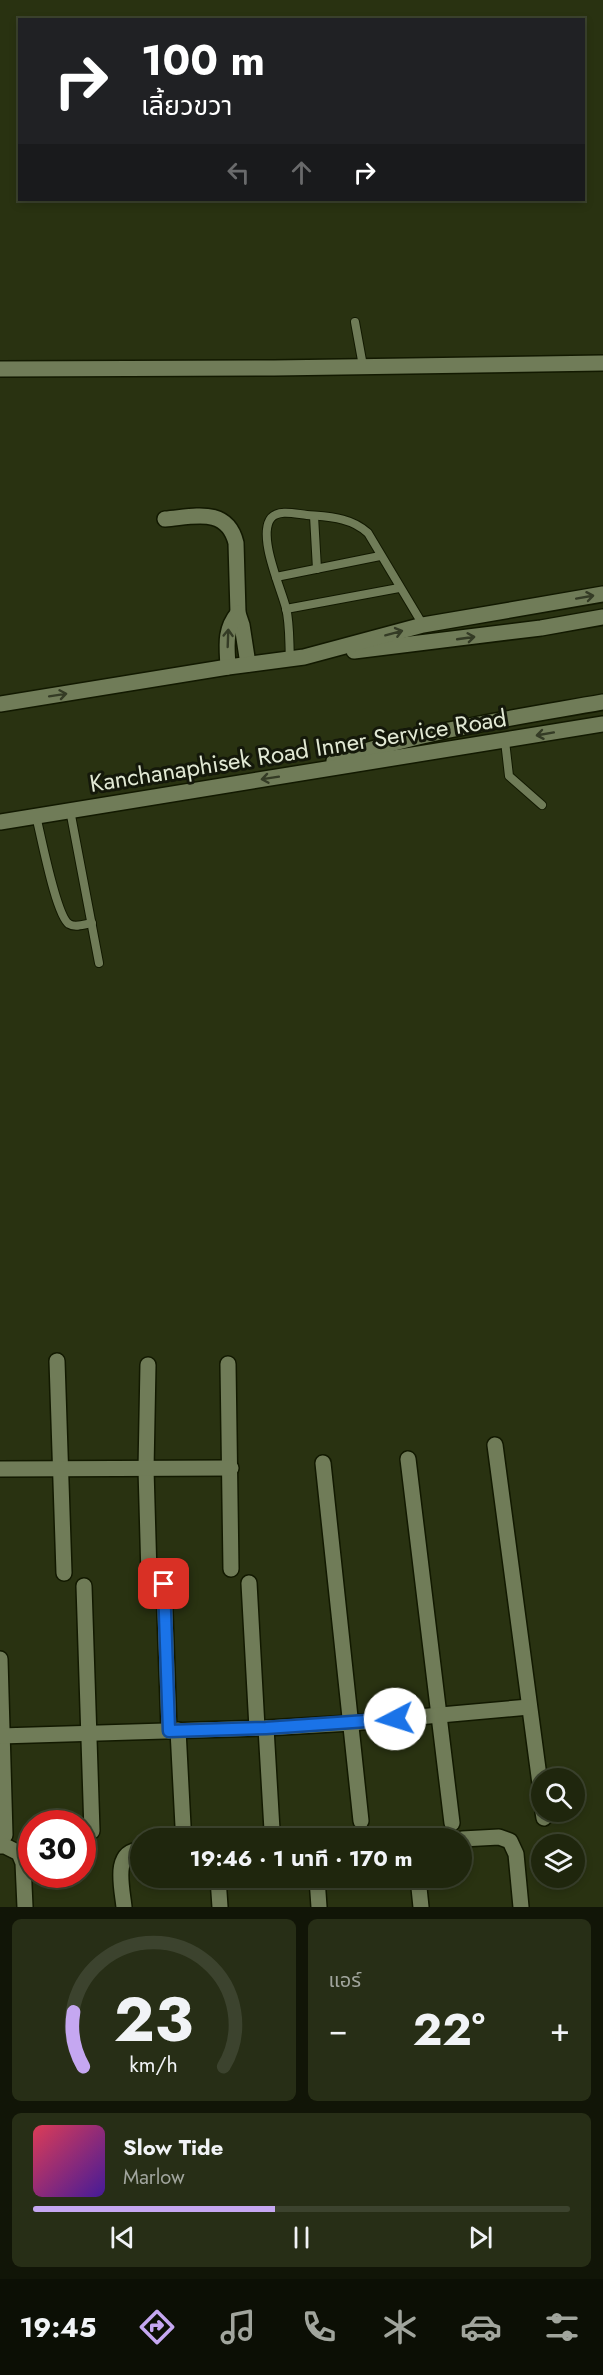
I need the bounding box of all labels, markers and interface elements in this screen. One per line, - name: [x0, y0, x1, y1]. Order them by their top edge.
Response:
- text: 100 m: [141, 30, 265, 91]
- icon: right: [42, 42, 120, 120]
- text: เลี้ยวขวา: [141, 86, 232, 125]
- icon: left: [222, 156, 255, 189]
- icon: ahead: [285, 156, 318, 189]
- icon: right: [348, 156, 381, 189]
- one-way arrow: [575, 591, 595, 602]
- one-way arrow: [384, 626, 403, 638]
- one-way arrow: [222, 629, 233, 649]
- one-way arrow: [456, 632, 475, 643]
- one-way arrow: [47, 689, 67, 700]
- street label: Kanchanaphisek Road Inner Service Road: [87, 700, 509, 801]
- one-way arrow: [536, 729, 556, 740]
- one-way arrow: [261, 773, 280, 784]
- pin: [138, 1558, 189, 1609]
- icon: arrive: [147, 1567, 180, 1600]
- position arrow: [363, 1687, 427, 1751]
- map controls: [531, 1768, 585, 1888]
- button: search: [531, 1768, 585, 1822]
- speed limit sign: 30: [18, 1810, 96, 1888]
- button: layers: [531, 1834, 585, 1888]
- text: 19:46 · 1 นาที · 170 m: [189, 1842, 413, 1874]
- text: แอร์: [329, 1966, 361, 1995]
- text: 23: [114, 1974, 194, 2064]
- text: 22°: [413, 1997, 485, 2062]
- text: −: [329, 2006, 348, 2053]
- text: +: [550, 2006, 570, 2053]
- text: km/h: [130, 2049, 178, 2080]
- text: Slow Tide: [123, 2131, 223, 2163]
- text: Marlow: [123, 2163, 185, 2192]
- icon: previous: [106, 2221, 139, 2254]
- icon: pause: [285, 2221, 318, 2254]
- icon: next: [464, 2221, 497, 2254]
- icon: directions: [136, 2306, 178, 2348]
- icon: music: [217, 2306, 259, 2348]
- icon: phone: [298, 2306, 340, 2348]
- icon: climate: [379, 2306, 421, 2348]
- icon: car: [460, 2306, 502, 2348]
- icon: filters: [541, 2306, 583, 2348]
- text: 19:45: [20, 2308, 96, 2347]

